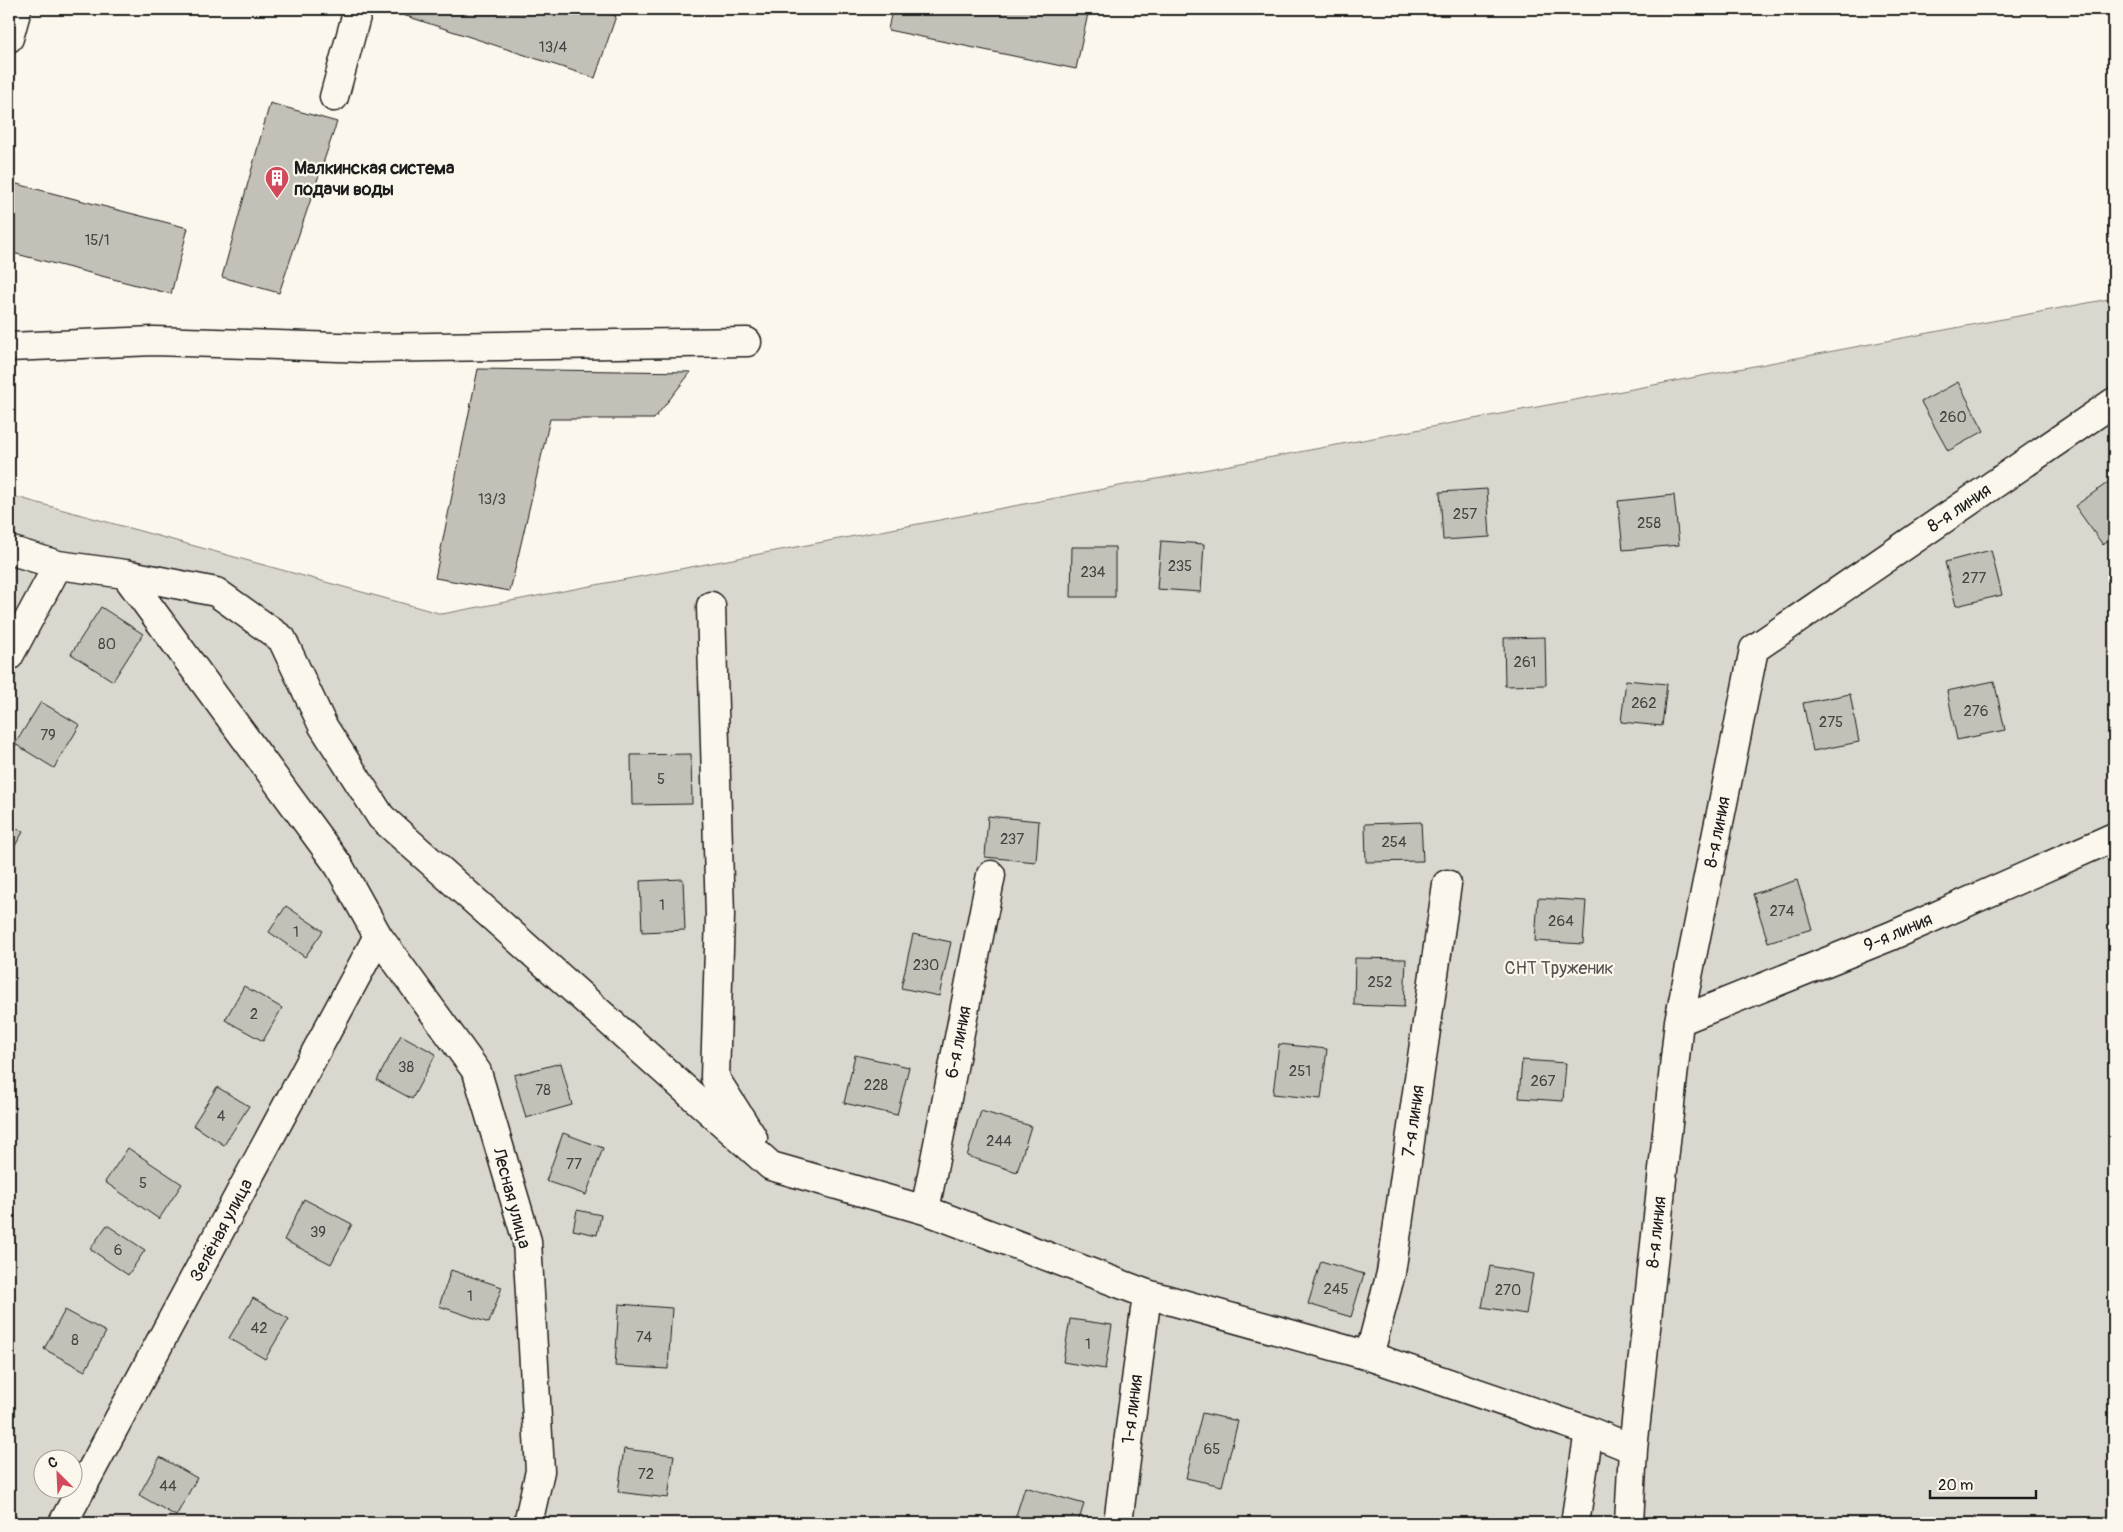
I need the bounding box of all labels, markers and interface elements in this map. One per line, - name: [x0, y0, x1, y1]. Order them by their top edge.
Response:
- house number: 13/4: [539, 38, 567, 57]
- place label: Малкинская система подачи воды: [294, 157, 455, 201]
- building icon: Малкинская система подачи воды: [264, 165, 290, 199]
- house number: 15/1: [84, 231, 110, 250]
- house number: 260: [1939, 408, 1967, 427]
- street label: 8-я линия: [1923, 479, 1996, 538]
- house number: 13/3: [478, 490, 506, 509]
- house number: 257: [1453, 505, 1477, 524]
- house number: 258: [1637, 514, 1661, 533]
- house number: 235: [1168, 557, 1192, 576]
- house number: 234: [1080, 563, 1106, 582]
- house number: 277: [1962, 569, 1986, 588]
- house number: 80: [98, 635, 116, 654]
- house number: 261: [1514, 653, 1536, 672]
- house number: 262: [1631, 694, 1657, 713]
- house number: 276: [1963, 702, 1989, 721]
- house number: 275: [1819, 713, 1843, 732]
- house number: 79: [40, 726, 56, 745]
- house number: 5: [657, 770, 665, 789]
- street label: 8-я линия: [1699, 795, 1736, 870]
- house number: 237: [1000, 830, 1024, 849]
- house number: 254: [1381, 833, 1407, 852]
- house number: 1: [659, 896, 665, 915]
- house number: 274: [1769, 902, 1795, 921]
- street label: 9-я линия: [1860, 908, 1936, 957]
- house number: 264: [1548, 912, 1574, 931]
- house number: 1: [293, 923, 299, 942]
- house number: 230: [913, 956, 939, 975]
- park label: СНТ Труженик: [1504, 957, 1614, 980]
- house number: 252: [1368, 973, 1392, 992]
- street label: 6-я линия: [940, 1004, 977, 1080]
- house number: 2: [250, 1005, 258, 1024]
- house number: 38: [398, 1058, 414, 1077]
- house number: 251: [1289, 1062, 1311, 1081]
- house number: 267: [1531, 1072, 1556, 1091]
- house number: 228: [864, 1076, 889, 1095]
- house number: 78: [535, 1081, 551, 1100]
- street label: 7-я линия: [1397, 1084, 1430, 1159]
- house number: 4: [217, 1107, 226, 1126]
- house number: 244: [986, 1132, 1012, 1151]
- street label: Лесная улица: [487, 1144, 536, 1251]
- house number: 77: [566, 1155, 582, 1174]
- house number: 5: [139, 1174, 147, 1193]
- street label: Зелёная улица: [185, 1175, 258, 1286]
- street label: 8-я линия: [1641, 1195, 1672, 1269]
- house number: 39: [310, 1223, 326, 1242]
- house number: 6: [114, 1241, 122, 1260]
- house number: 245: [1323, 1280, 1349, 1299]
- house number: 270: [1495, 1281, 1521, 1300]
- house number: 1: [467, 1287, 473, 1306]
- house number: 42: [250, 1319, 268, 1338]
- house number: 74: [636, 1328, 653, 1347]
- house number: 8: [71, 1331, 79, 1350]
- house number: 1: [1085, 1335, 1091, 1354]
- street label: 1-я линия: [1117, 1373, 1148, 1445]
- house number: 65: [1204, 1440, 1220, 1459]
- north arrow: [32, 1450, 82, 1500]
- text: С: [46, 1453, 61, 1472]
- house number: 72: [638, 1465, 654, 1484]
- scale bar: [1930, 1467, 2037, 1499]
- text: 20 m: [1938, 1476, 1973, 1495]
- house number: 44: [159, 1477, 177, 1496]

